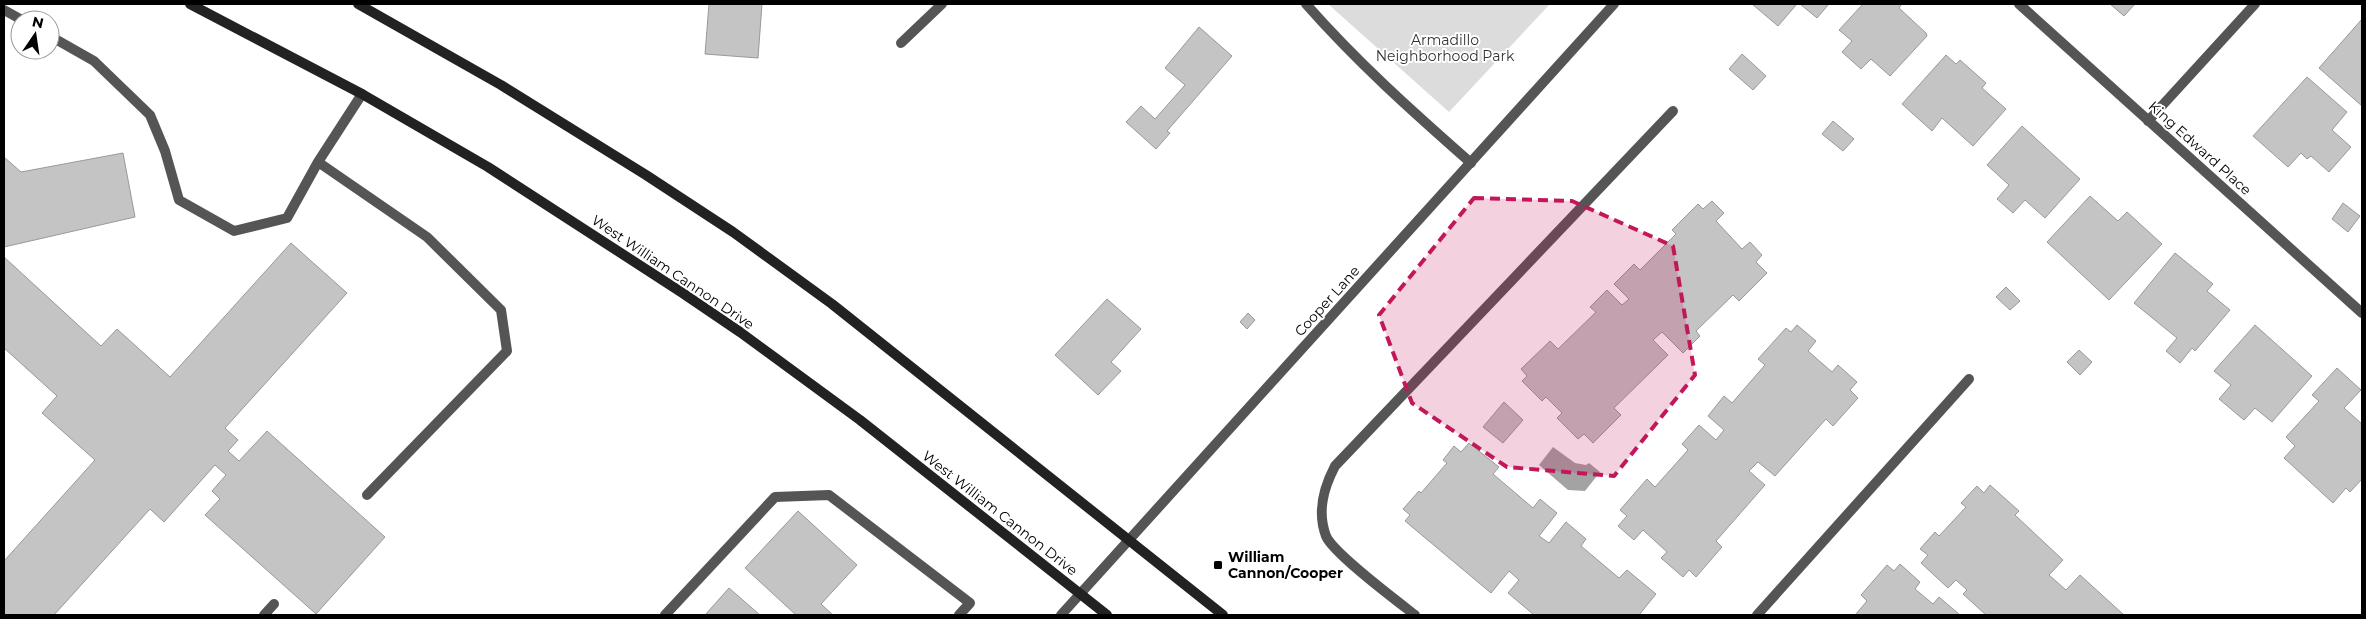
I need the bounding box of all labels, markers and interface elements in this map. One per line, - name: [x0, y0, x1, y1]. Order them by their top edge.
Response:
- north arrow: [10, 10, 60, 60]
- text: N: [30, 12, 45, 32]
- park label: Armadillo Neighborhood Park: [1376, 31, 1515, 65]
- street label: King Edward Place: [2145, 97, 2255, 199]
- street label: West William Cannon Drive: [588, 211, 758, 333]
- street label: Cooper Lane: [1291, 262, 1363, 340]
- street label: West William Cannon Drive: [919, 447, 1081, 579]
- place label: William Cannon/Cooper: [1228, 548, 1343, 582]
- marker: William Cannon/Cooper: [1212, 559, 1224, 571]

